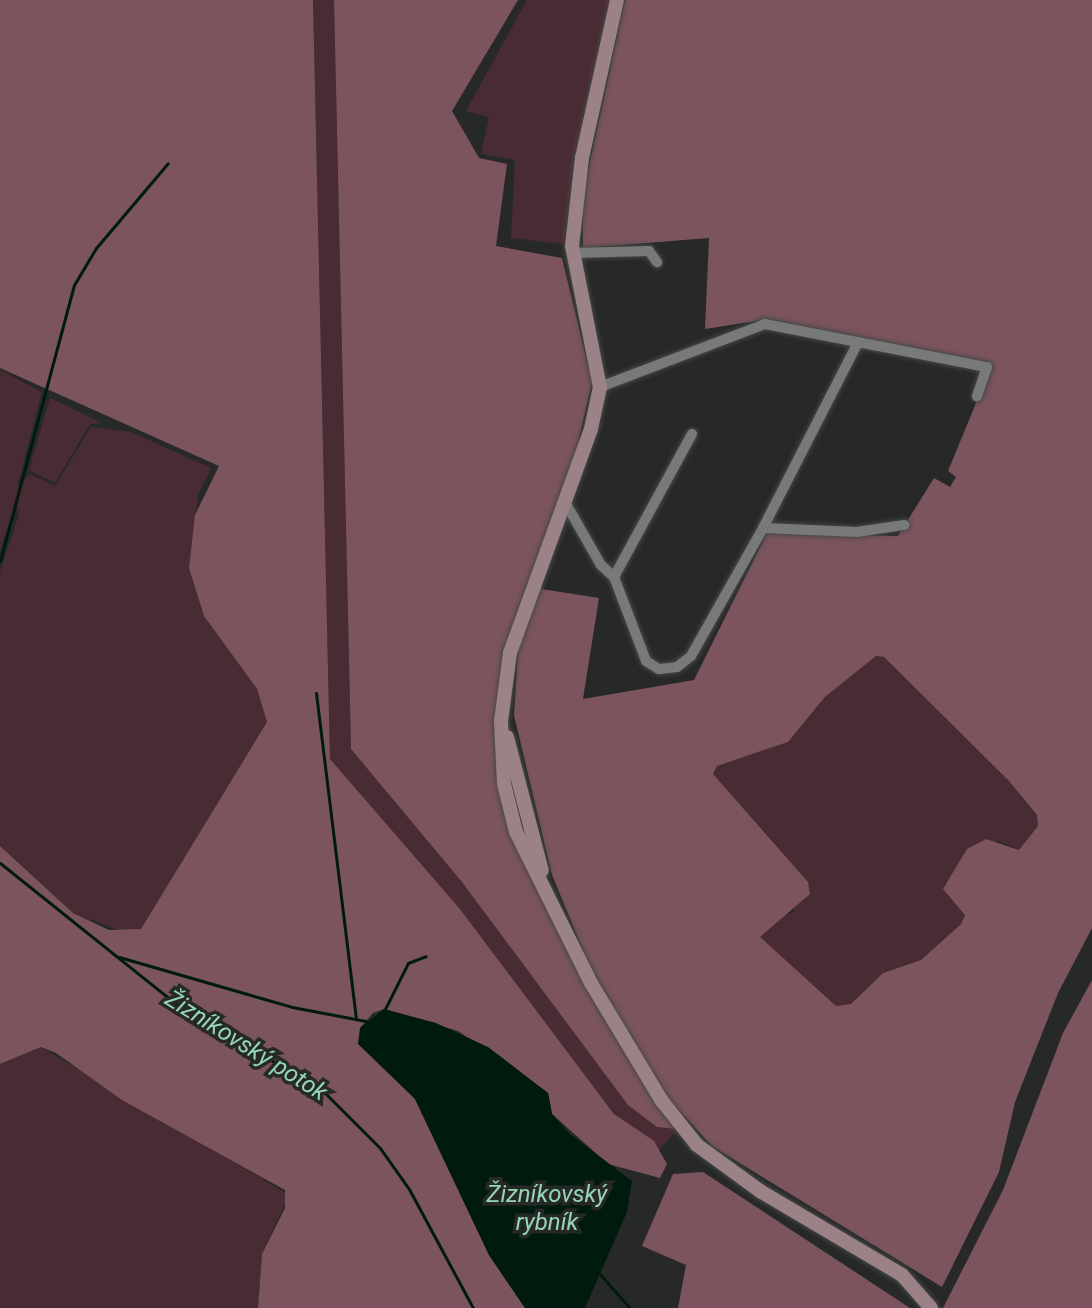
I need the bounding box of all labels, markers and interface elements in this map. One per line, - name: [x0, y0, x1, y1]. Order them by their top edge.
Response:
- water label: Žizníkovský potok: [160, 985, 332, 1107]
- water label: Žizníkovský rybník: [487, 1181, 607, 1237]

